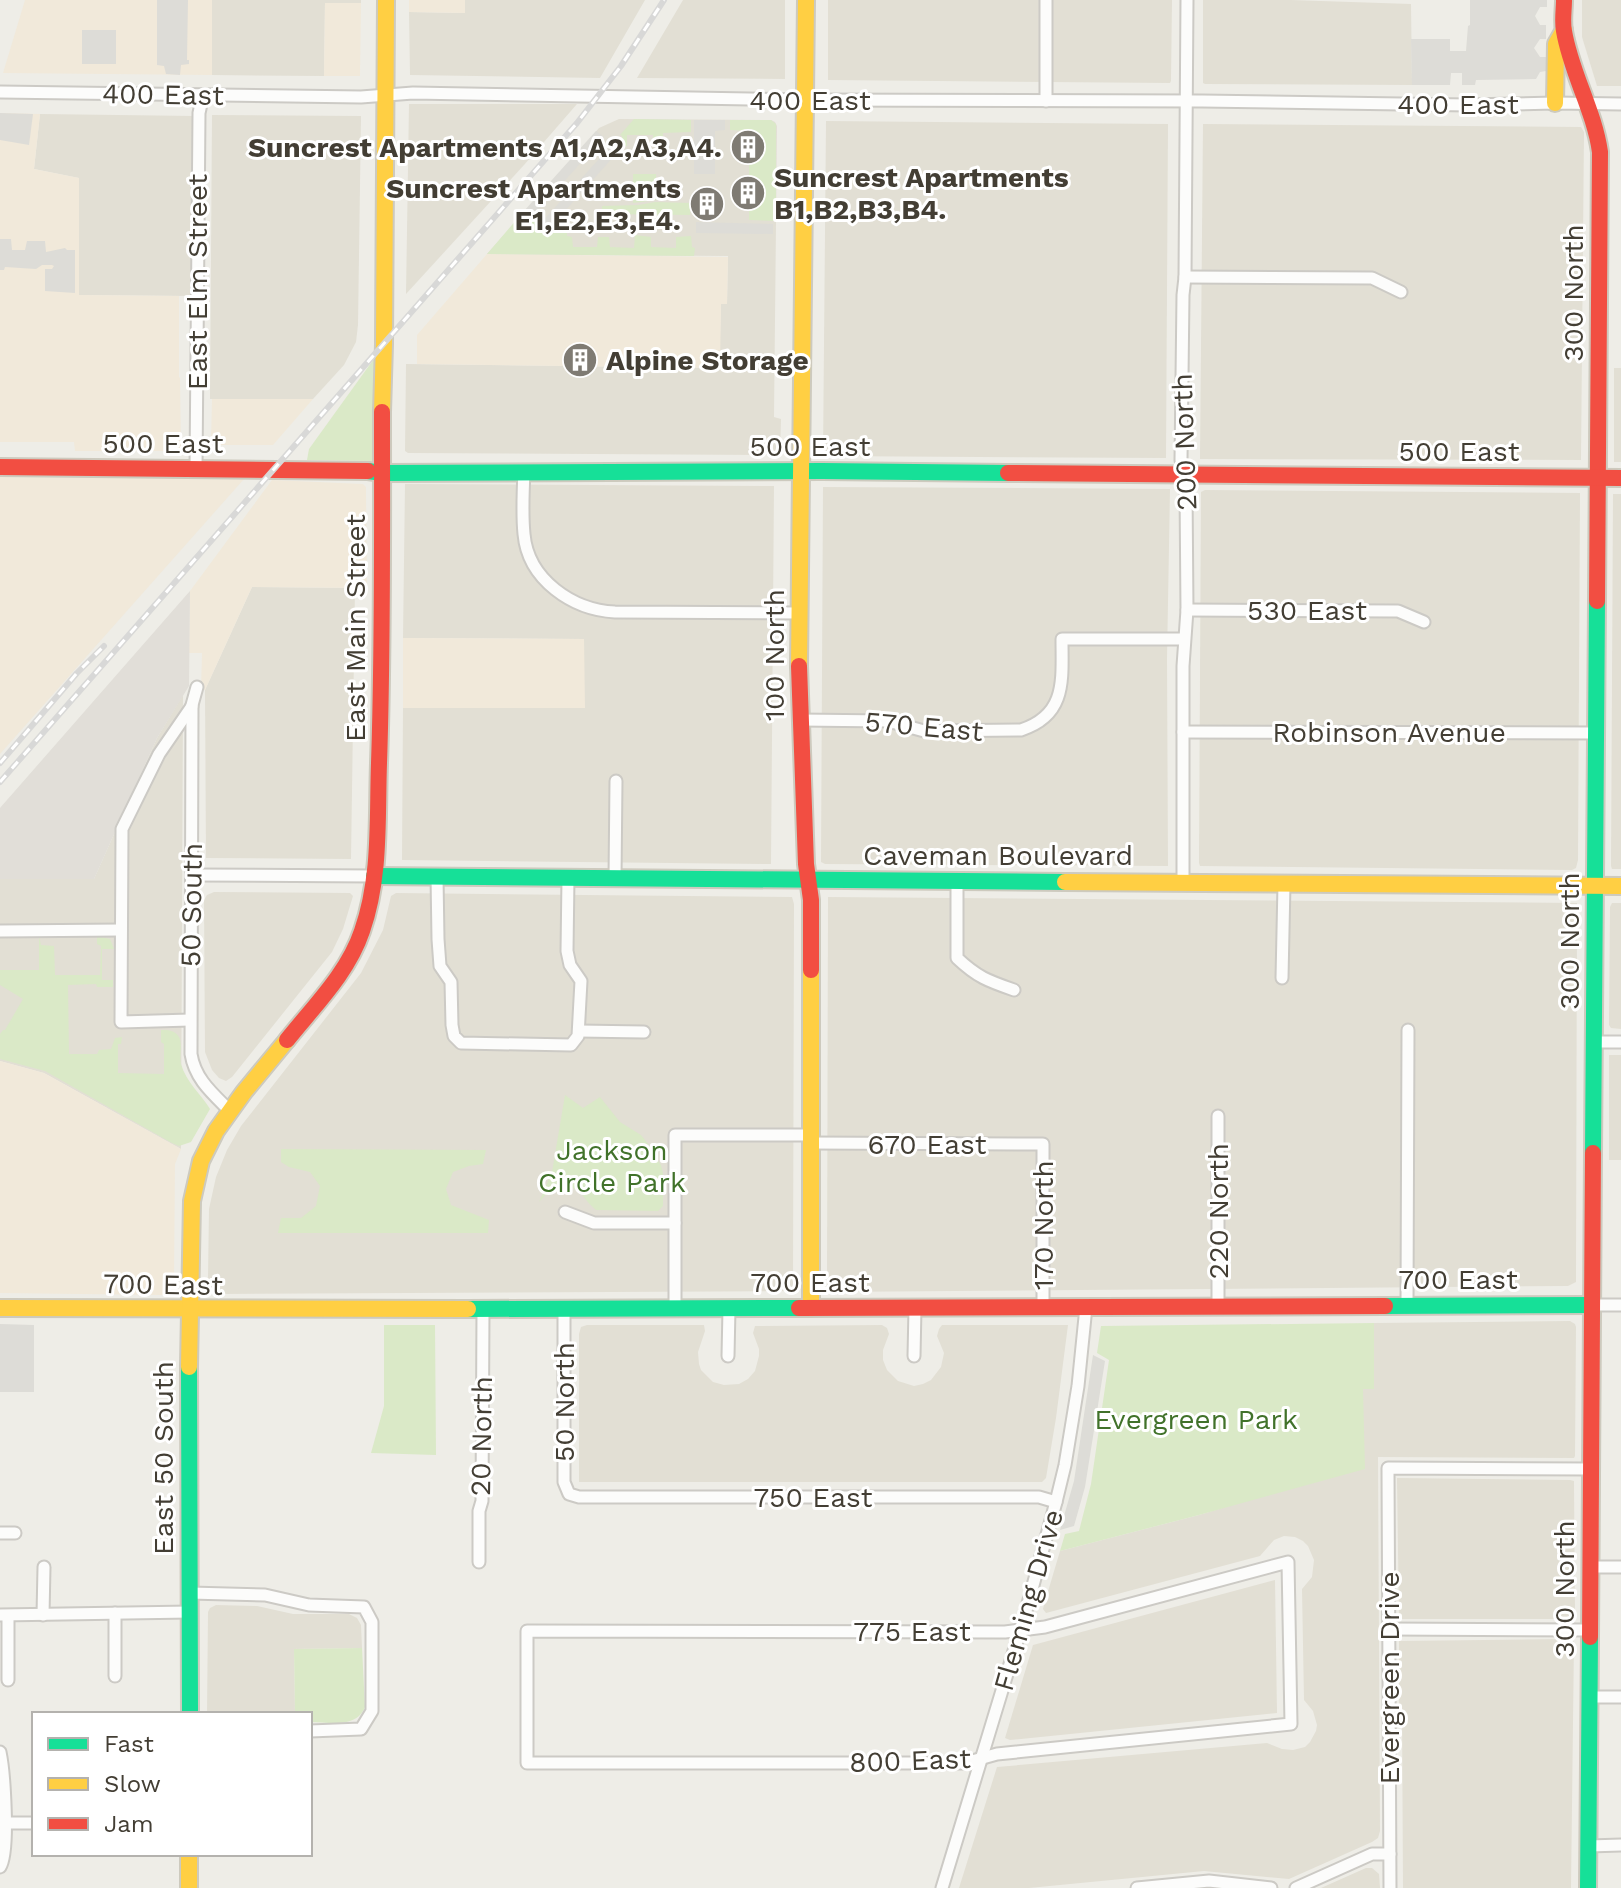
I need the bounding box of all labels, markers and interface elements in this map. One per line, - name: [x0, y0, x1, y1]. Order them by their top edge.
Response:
- street label: 400 East: [102, 77, 224, 112]
- street label: 400 East: [749, 84, 871, 117]
- street label: 400 East: [1397, 88, 1519, 121]
- building icon: Suncrest Apartments A1,A2,A3,A4.: [729, 128, 767, 166]
- place label: Suncrest Apartments A1,A2,A3,A4.: [248, 131, 722, 164]
- place label: Suncrest Apartments B1,B2,B3,B4.: [774, 161, 1069, 226]
- place label: Suncrest Apartments E1,E2,E3,E4.: [386, 172, 681, 237]
- street label: East Elm Street: [181, 173, 214, 390]
- building icon: Suncrest Apartments B1,B2,B3,B4.: [729, 174, 767, 212]
- building icon: Suncrest Apartments E1,E2,E3,E4.: [688, 185, 726, 223]
- street label: 300 North: [1557, 224, 1590, 362]
- building icon: Alpine Storage: [561, 341, 599, 379]
- place label: Alpine Storage: [606, 344, 809, 377]
- street label: 200 North: [1166, 373, 1203, 511]
- street label: 500 East: [103, 427, 224, 460]
- street label: 500 East: [750, 430, 871, 463]
- street label: 500 East: [1399, 435, 1520, 468]
- street label: East Main Street: [339, 514, 372, 742]
- street label: 100 North: [758, 589, 791, 721]
- street label: 530 East: [1247, 594, 1367, 627]
- street label: 570 East: [863, 705, 985, 748]
- street label: Robinson Avenue: [1272, 716, 1506, 749]
- street label: Caveman Boulevard: [863, 839, 1133, 872]
- street label: 50 South: [174, 843, 209, 967]
- street label: 300 North: [1553, 872, 1586, 1010]
- street label: 670 East: [867, 1128, 987, 1161]
- park label: Jackson Circle Park: [538, 1134, 686, 1199]
- street label: 220 North: [1202, 1143, 1235, 1279]
- street label: 170 North: [1027, 1160, 1060, 1290]
- street label: 700 East: [1398, 1263, 1518, 1296]
- street label: 700 East: [750, 1266, 870, 1299]
- street label: 700 East: [103, 1267, 223, 1302]
- street label: 50 North: [548, 1342, 581, 1462]
- street label: East 50 South: [147, 1361, 180, 1555]
- street label: 20 North: [464, 1376, 499, 1496]
- park label: Evergreen Park: [1094, 1403, 1298, 1436]
- street label: 750 East: [753, 1481, 873, 1514]
- street label: Fleming Drive: [987, 1506, 1070, 1695]
- street label: 300 North: [1548, 1520, 1581, 1658]
- street label: Evergreen Drive: [1373, 1571, 1406, 1785]
- street label: 775 East: [853, 1615, 971, 1648]
- legend: [32, 1712, 312, 1856]
- text: Fast: [104, 1730, 154, 1758]
- street label: 800 East: [849, 1742, 972, 1779]
- text: Slow: [104, 1770, 161, 1798]
- text: Jam: [104, 1810, 154, 1838]

